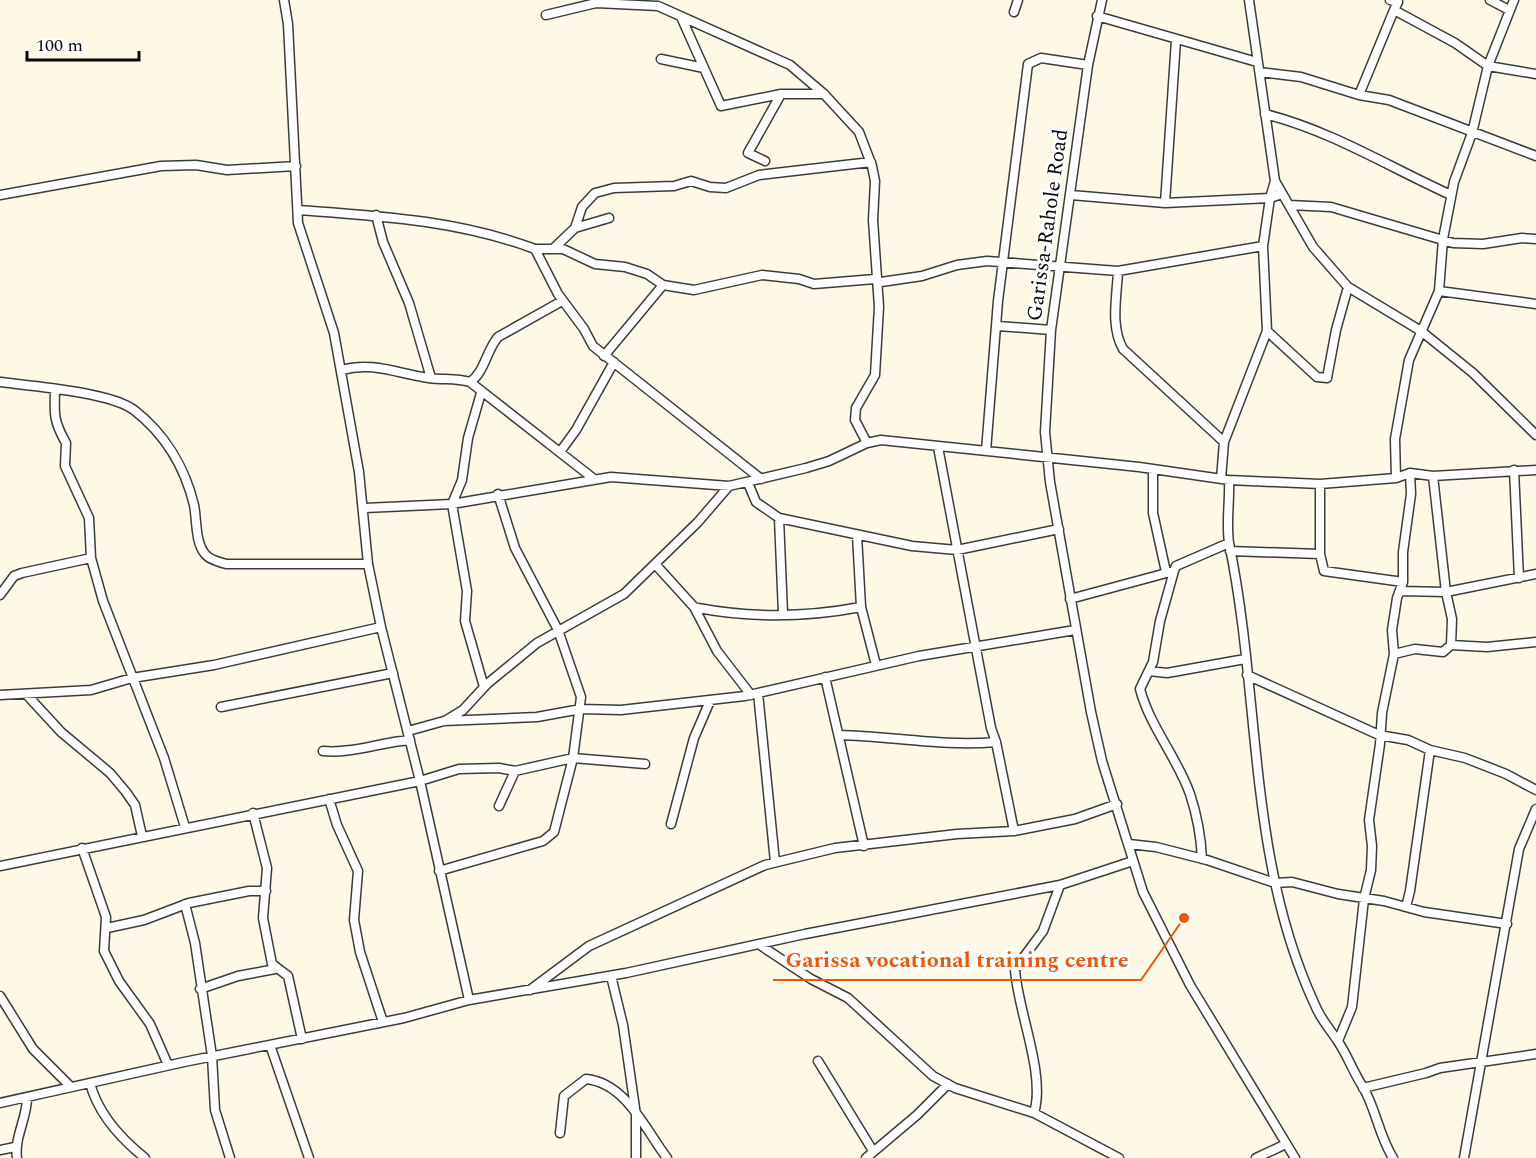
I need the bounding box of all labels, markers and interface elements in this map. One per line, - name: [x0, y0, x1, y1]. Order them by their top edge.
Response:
- scale bar: [27, 24, 140, 62]
- text: 100 m: [36, 32, 83, 59]
- street label: Garissa-Rahole Road: [1019, 127, 1077, 323]
- callout: Garissa vocational training centre: [773, 940, 1141, 980]
- text: Garissa vocational training centre: [785, 944, 1129, 977]

